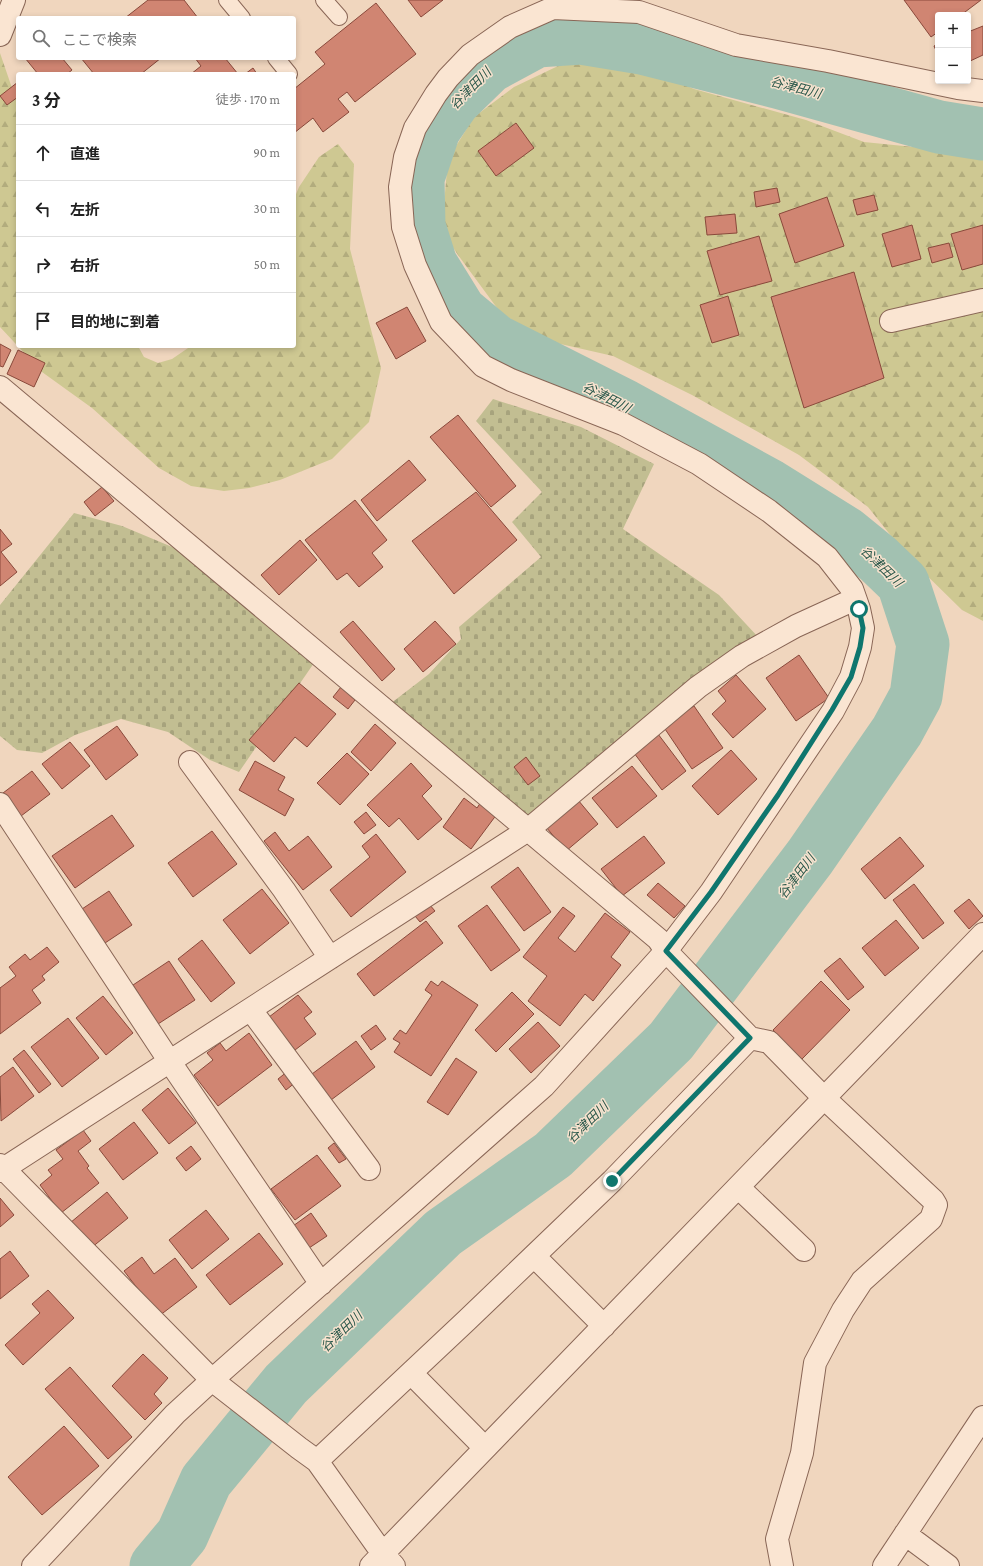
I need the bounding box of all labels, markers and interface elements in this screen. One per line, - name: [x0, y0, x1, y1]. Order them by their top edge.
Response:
- map controls: [935, 12, 971, 84]
- button: +: [935, 12, 971, 48]
- search box: [16, 16, 296, 60]
- icon: search: [30, 27, 52, 49]
- text: ここで検索: [62, 32, 137, 48]
- button: −: [935, 48, 971, 84]
- water label: 谷津田川: [447, 63, 495, 112]
- water label: 谷津田川: [769, 74, 825, 102]
- text: 3 分: [32, 91, 61, 110]
- text: 徒歩 · 170 m: [216, 92, 280, 107]
- icon: ahead: [32, 142, 54, 164]
- text: 90 m: [253, 145, 280, 160]
- text: 直進: [70, 146, 100, 162]
- icon: left: [32, 198, 54, 220]
- text: 30 m: [254, 201, 280, 216]
- text: 左折: [70, 202, 100, 218]
- icon: right: [32, 254, 54, 276]
- text: 50 m: [254, 257, 280, 272]
- text: 右折: [70, 258, 100, 274]
- icon: arrive: [32, 310, 54, 332]
- text: 目的地に到着: [70, 314, 160, 330]
- water label: 谷津田川: [580, 379, 635, 417]
- water label: 谷津田川: [858, 543, 907, 591]
- route start: [850, 600, 868, 618]
- water label: 谷津田川: [775, 849, 819, 902]
- water label: 谷津田川: [563, 1098, 613, 1146]
- route end: [603, 1172, 621, 1190]
- water label: 谷津田川: [317, 1307, 367, 1355]

